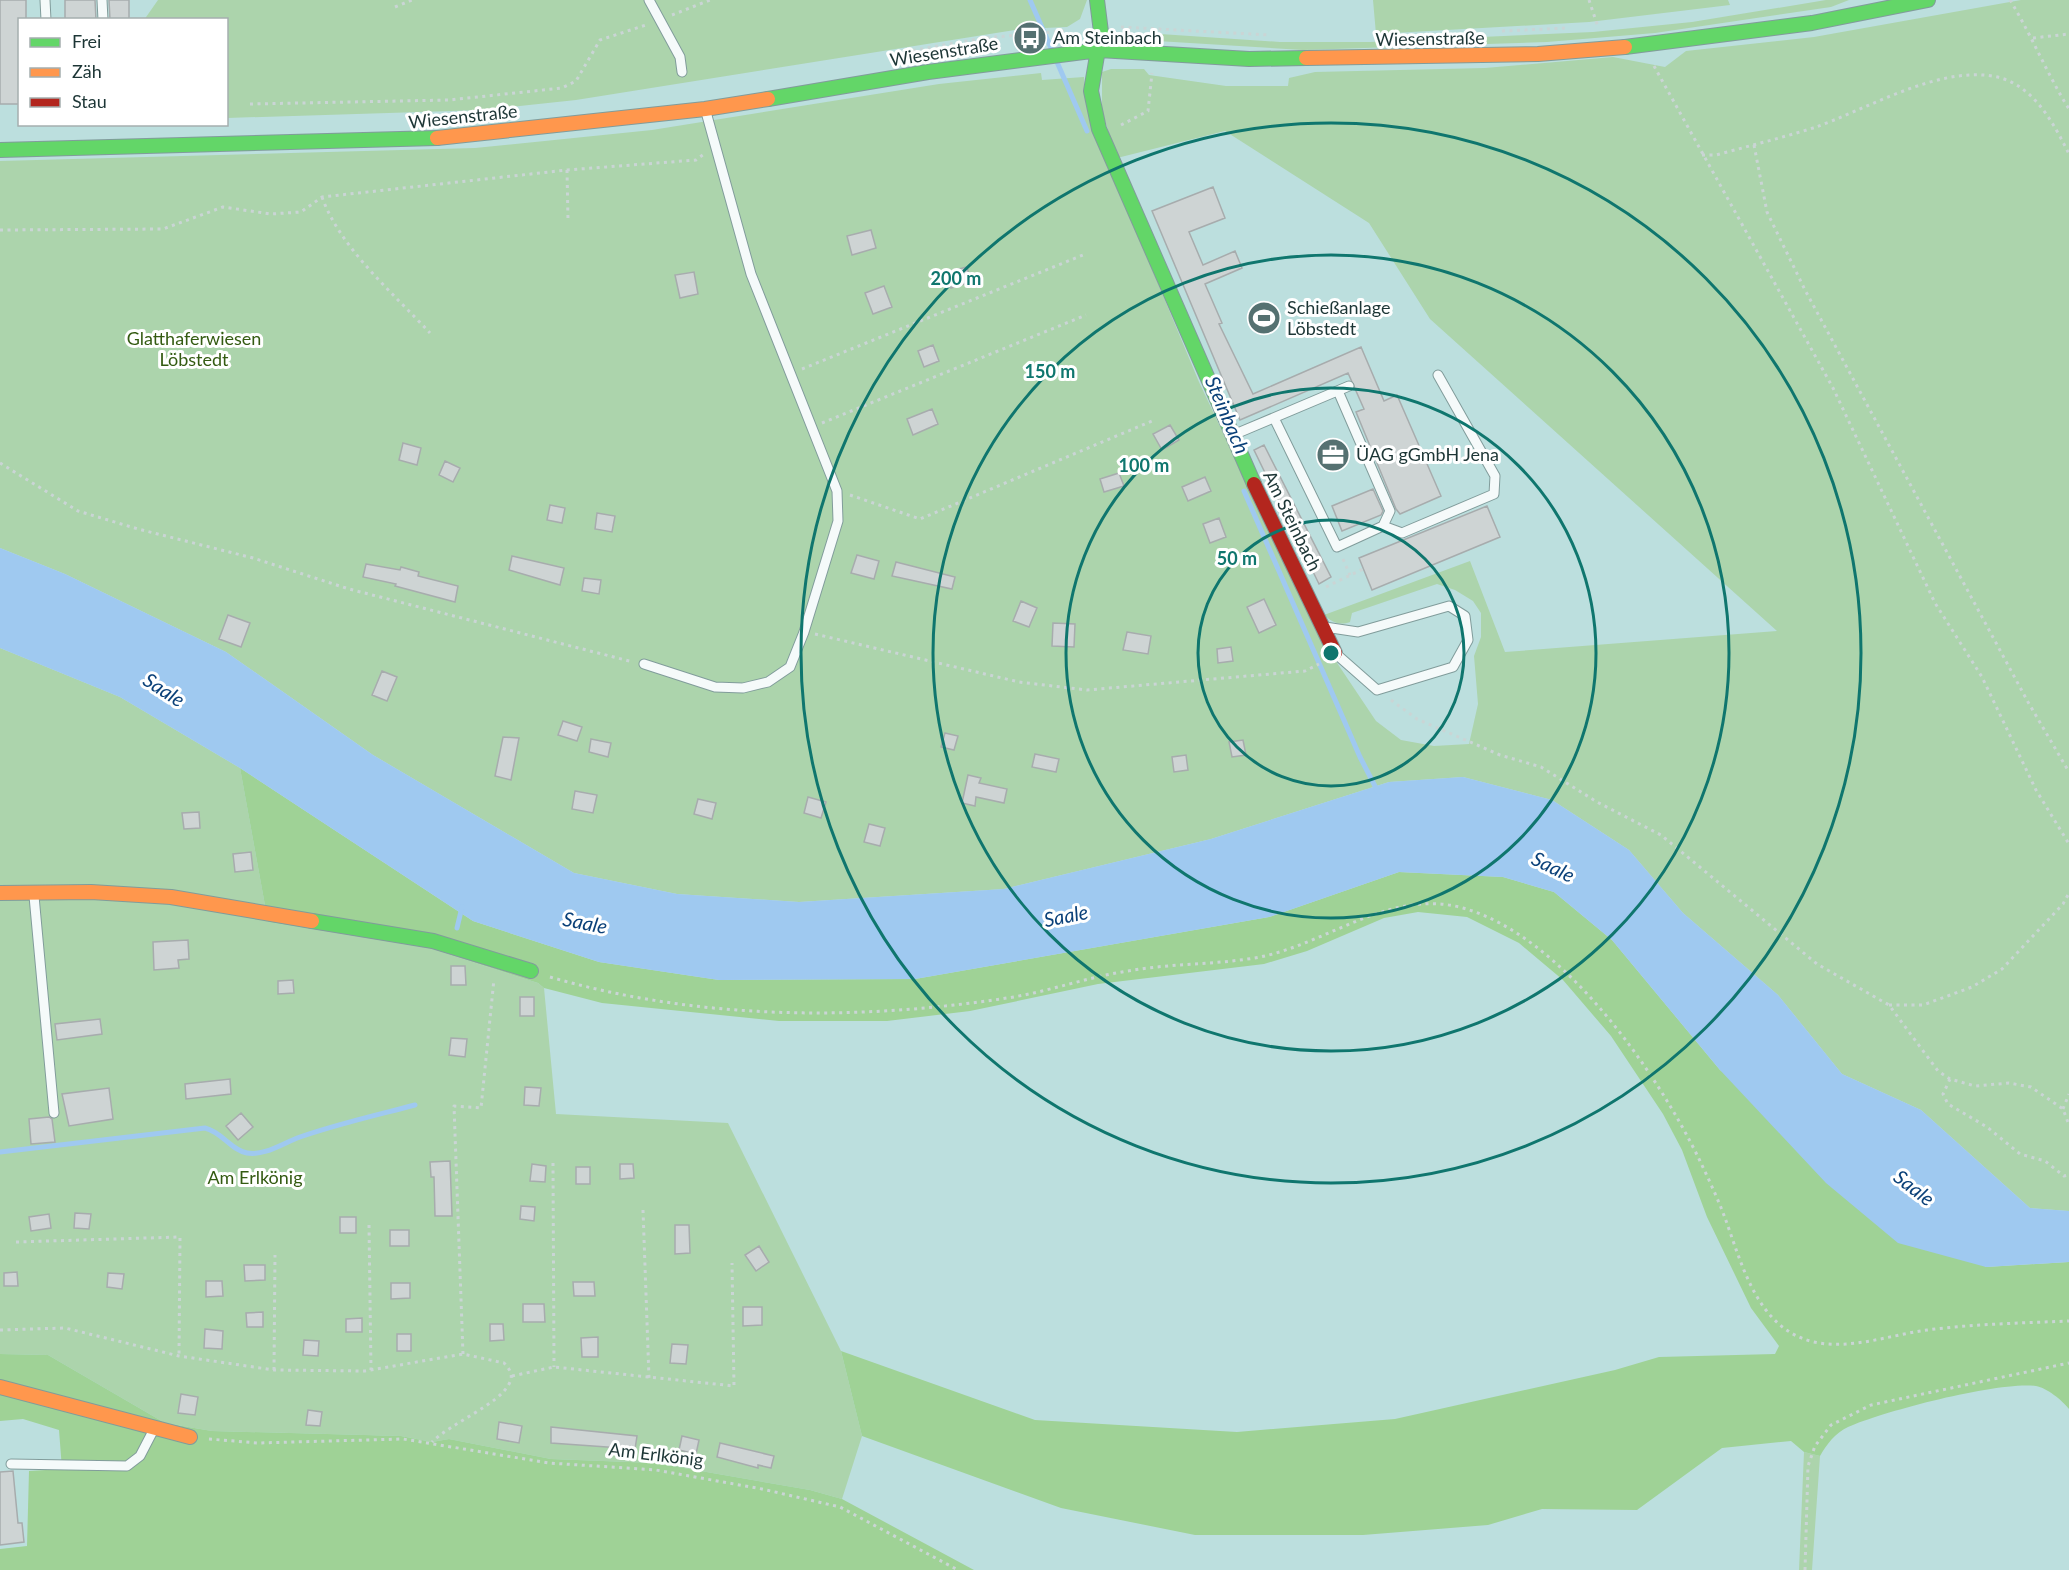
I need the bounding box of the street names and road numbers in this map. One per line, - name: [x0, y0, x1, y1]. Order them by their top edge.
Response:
- street label: Wiesenstraße: [1375, 26, 1485, 50]
- street label: Wiesenstraße: [888, 32, 1000, 70]
- street label: Wiesenstraße: [407, 99, 518, 133]
- street label: Am Steinbach: [1259, 467, 1327, 574]
- street label: Am Erlkönig: [608, 1437, 705, 1471]

